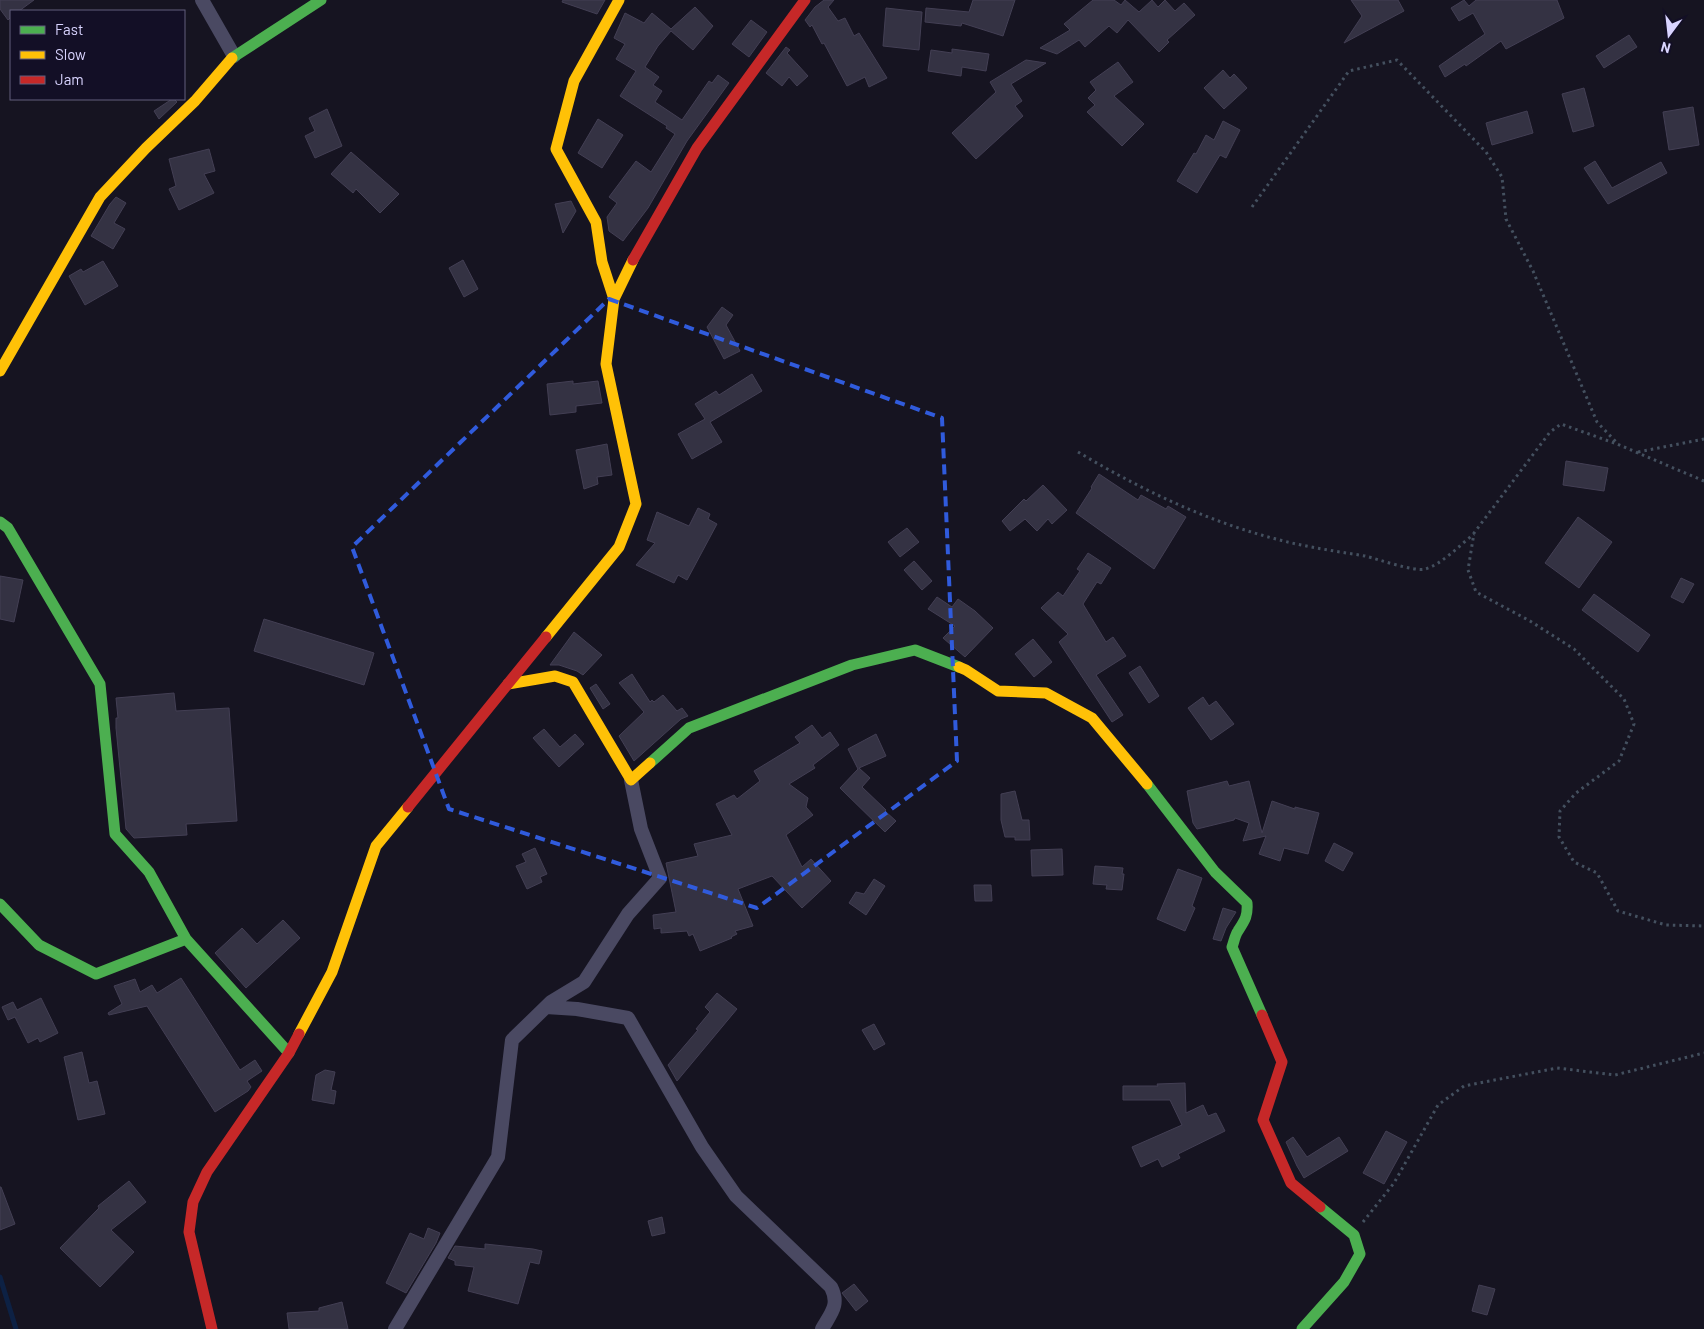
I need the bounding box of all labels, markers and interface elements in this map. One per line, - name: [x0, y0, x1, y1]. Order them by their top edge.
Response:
- legend: [10, 10, 185, 100]
- north arrow: [1644, 10, 1694, 60]
- text: Fast: [55, 20, 83, 38]
- text: N: [1659, 39, 1672, 57]
- text: Slow: [55, 45, 86, 63]
- text: Jam: [55, 70, 84, 88]

